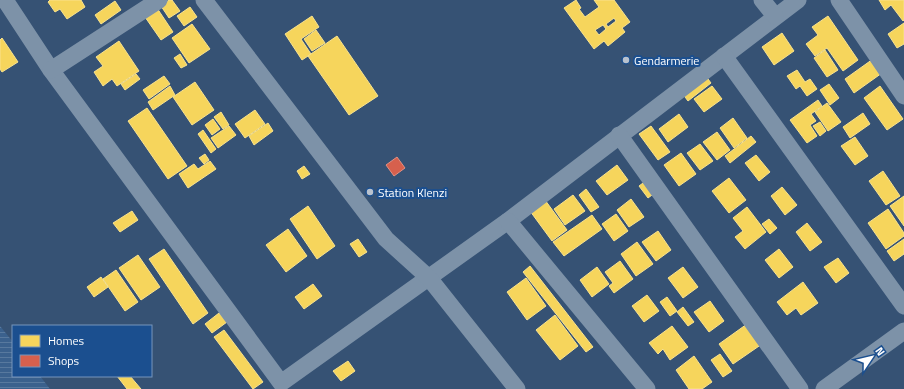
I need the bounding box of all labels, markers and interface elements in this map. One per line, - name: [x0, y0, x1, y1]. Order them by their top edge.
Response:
- place label: Gendarmerie: [634, 51, 699, 70]
- marker: Gendarmerie: [621, 55, 631, 65]
- place label: Station Klenzi: [378, 183, 447, 202]
- marker: Station Klenzi: [365, 187, 375, 197]
- legend: [12, 325, 152, 377]
- text: Homes: [48, 331, 84, 350]
- north arrow: [852, 337, 892, 377]
- text: N: [871, 344, 889, 359]
- text: Shops: [48, 351, 80, 370]

